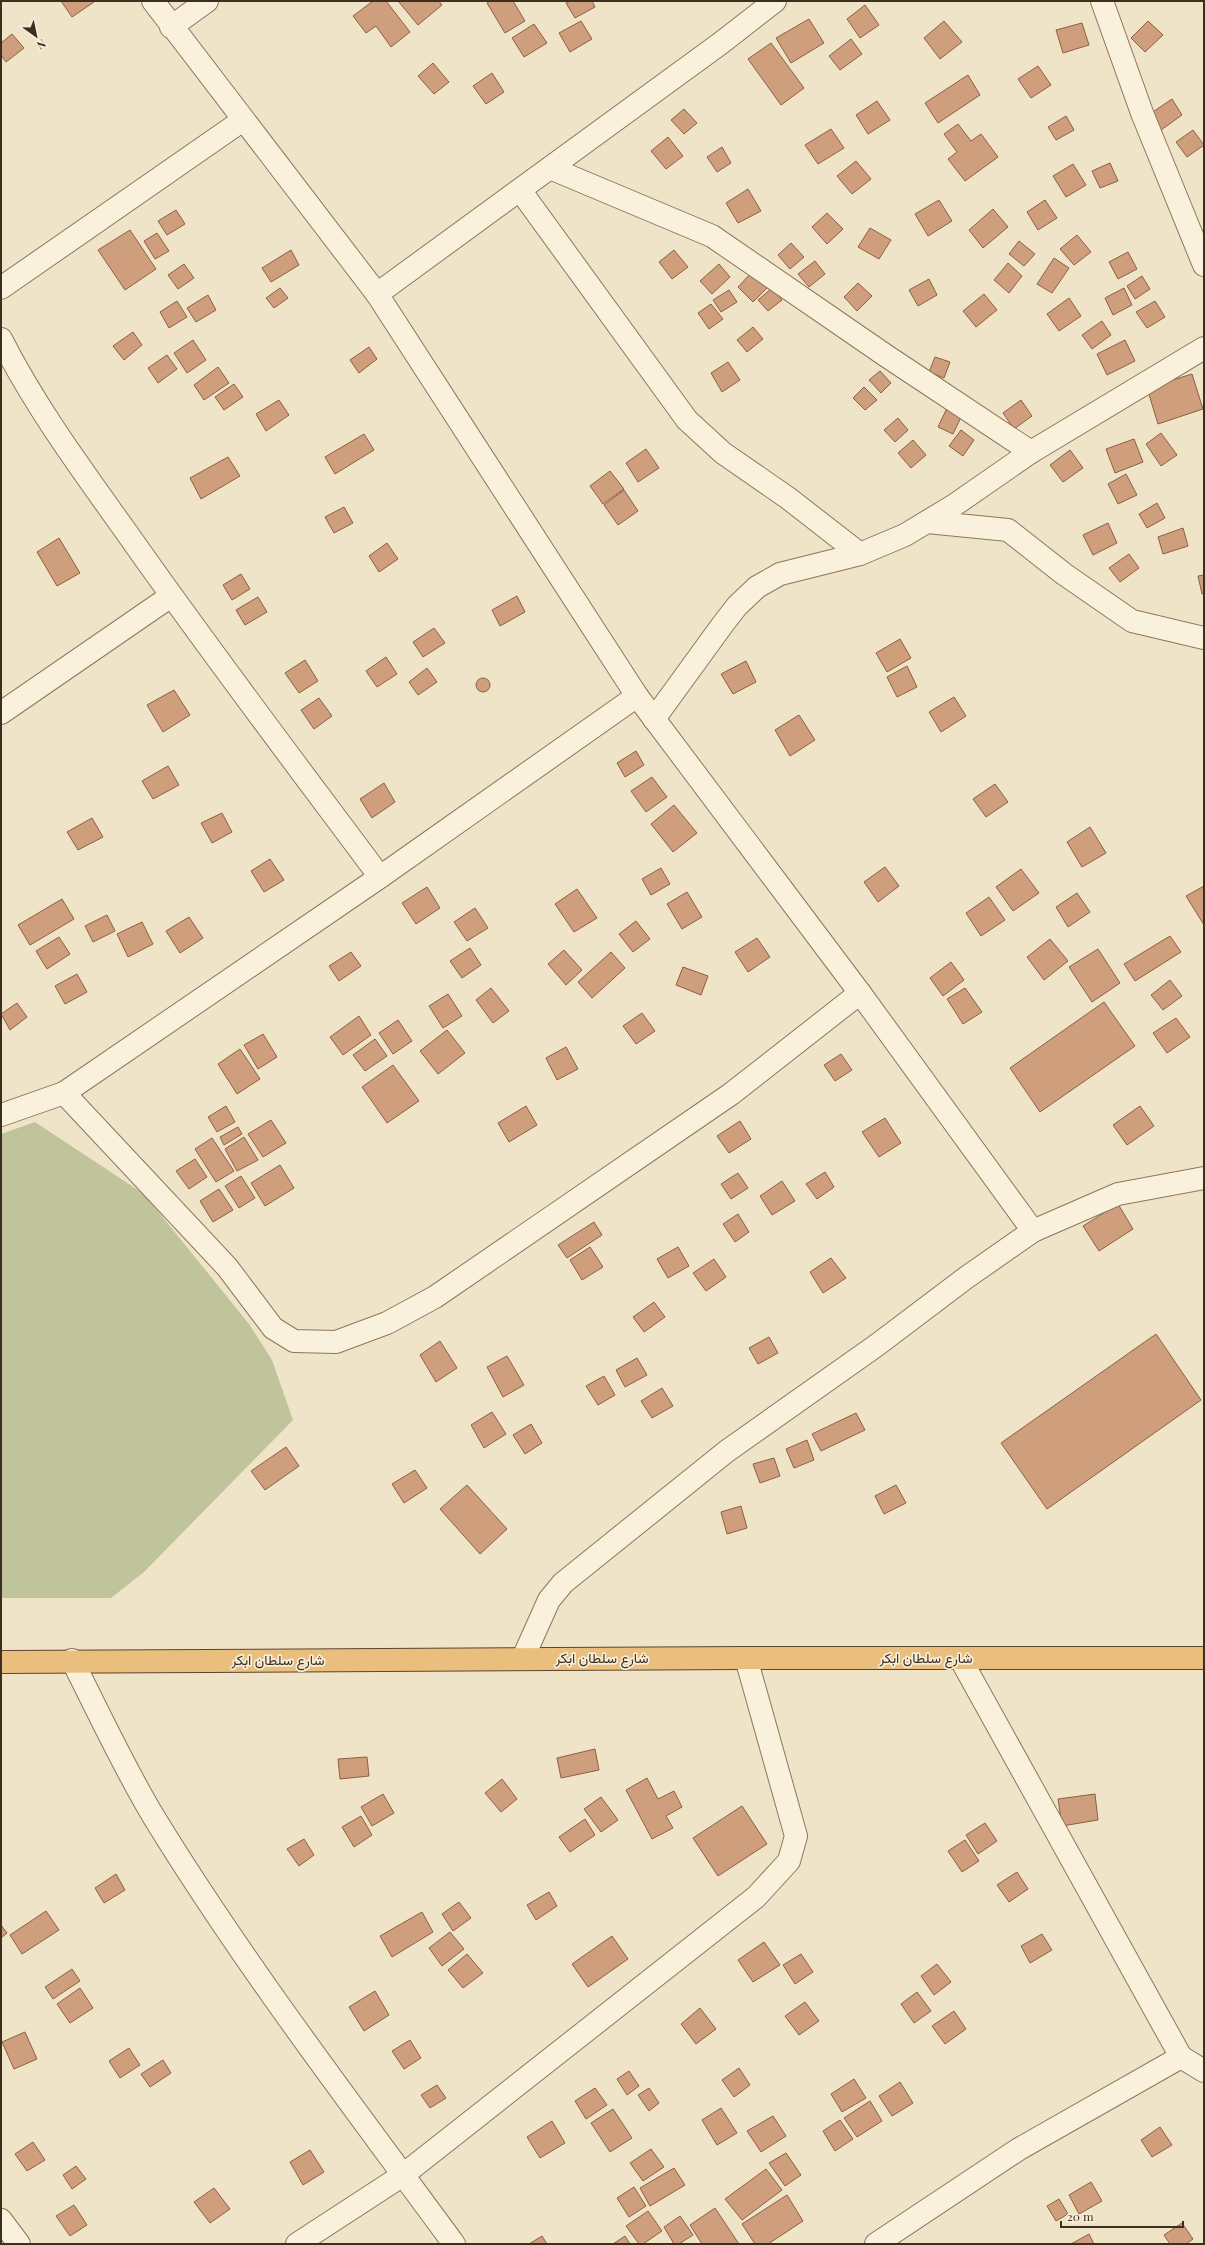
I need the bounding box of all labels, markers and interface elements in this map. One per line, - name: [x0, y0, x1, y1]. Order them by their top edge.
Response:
- north arrow: [16, 16, 56, 56]
- text: N: [34, 36, 49, 53]
- street label: شارع سلطان ابكر: [554, 1648, 649, 1669]
- street label: شارع سلطان ابكر: [878, 1648, 973, 1669]
- street label: شارع سلطان ابكر: [230, 1650, 325, 1671]
- scale bar: [1061, 2203, 1183, 2229]
- text: 20 m: [1067, 2208, 1094, 2224]

